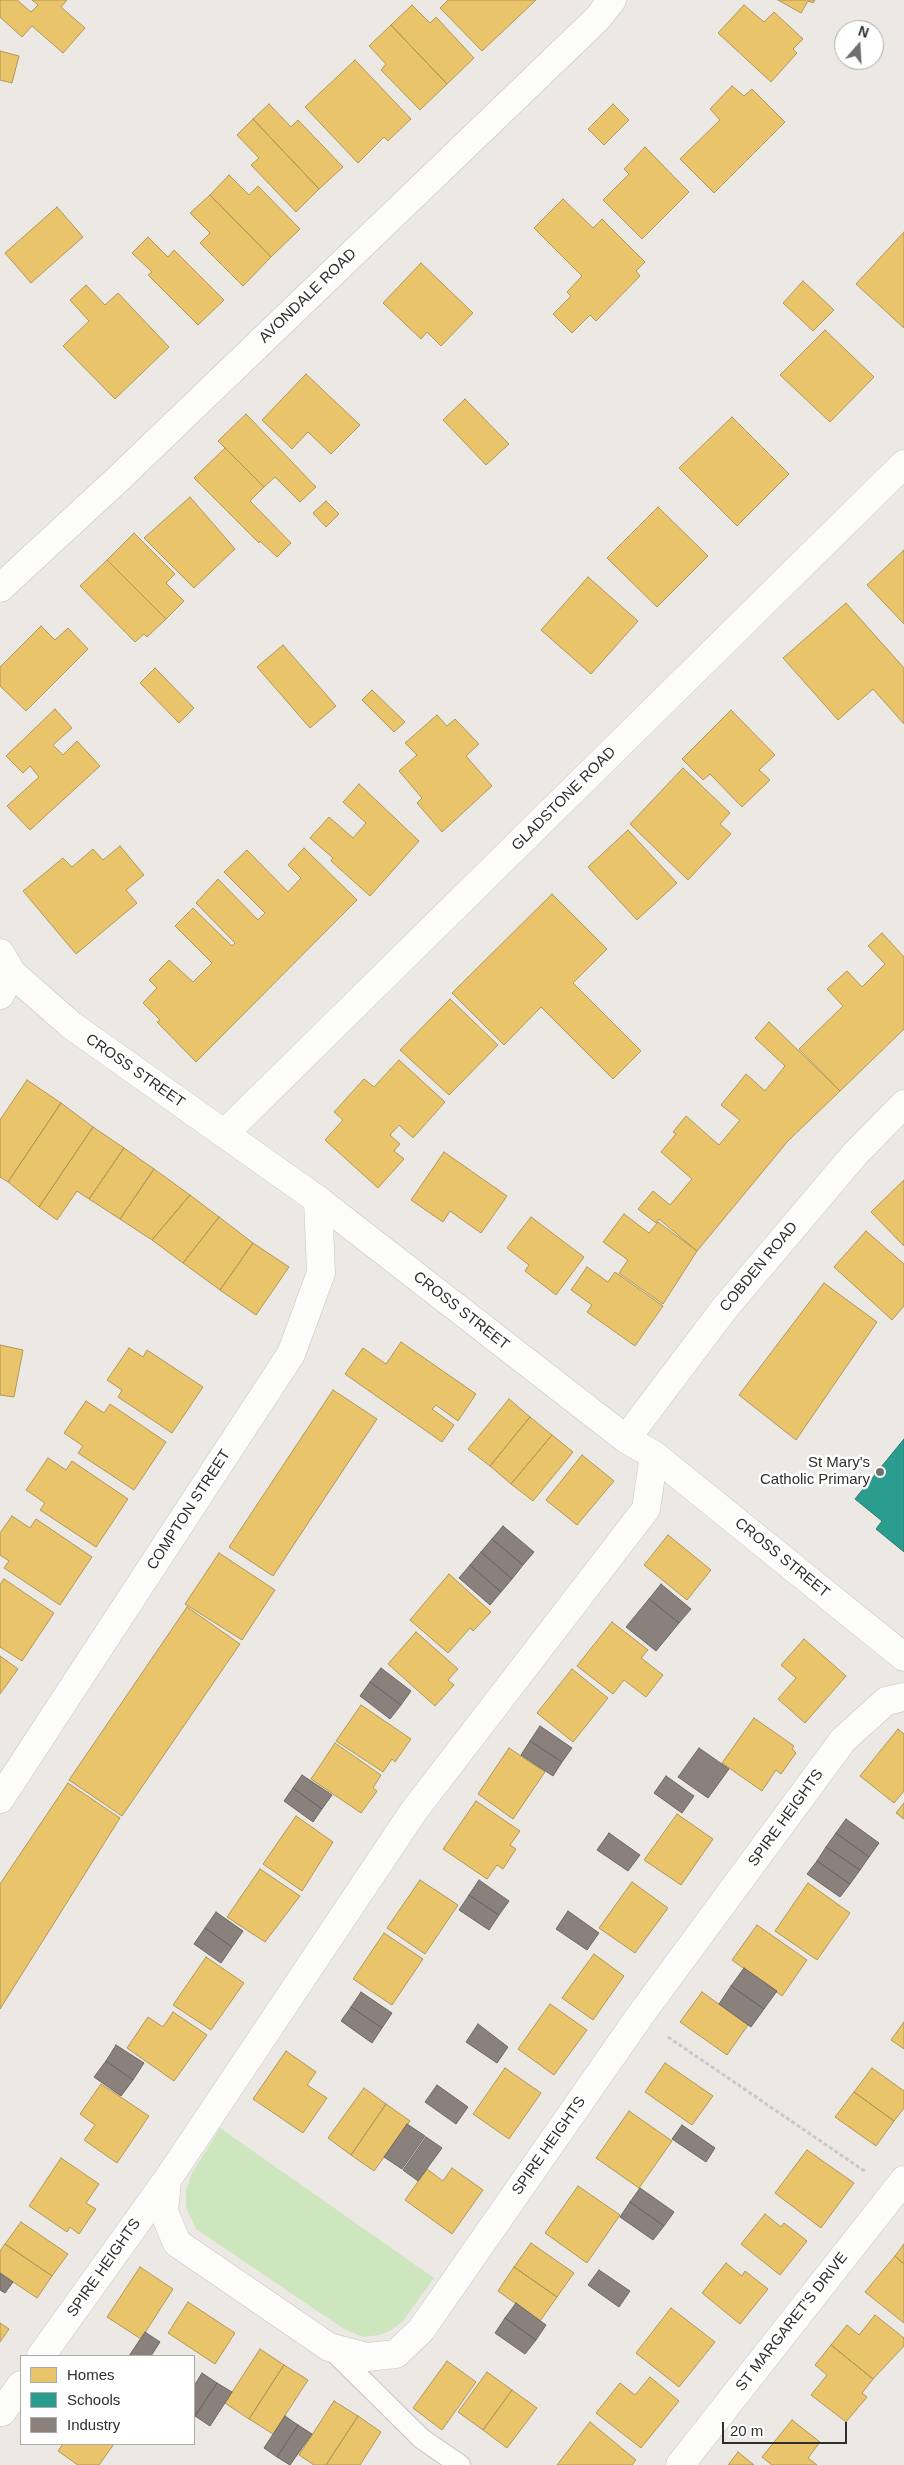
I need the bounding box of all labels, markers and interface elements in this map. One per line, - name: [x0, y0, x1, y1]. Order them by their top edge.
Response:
- north arrow: [834, 20, 884, 70]
- text: N: [856, 23, 871, 41]
- street label: AVONDALE ROAD: [256, 245, 360, 347]
- street label: GLADSTONE ROAD: [508, 743, 620, 855]
- street label: CROSS STREET: [82, 1030, 188, 1112]
- street label: COBDEN ROAD: [716, 1218, 802, 1316]
- street label: CROSS STREET: [409, 1268, 513, 1354]
- street label: COMPTON STREET: [143, 1447, 235, 1573]
- place label: St Mary's Catholic Primary: [760, 1454, 870, 1489]
- marker: St Mary's Catholic Primary: [874, 1466, 886, 1478]
- street label: CROSS STREET: [731, 1514, 833, 1602]
- street label: SPIRE HEIGHTS: [745, 1766, 827, 1870]
- street label: SPIRE HEIGHTS: [508, 2093, 590, 2199]
- street label: SPIRE HEIGHTS: [63, 2215, 145, 2321]
- street label: ST MARGARET'S DRIVE: [732, 2249, 852, 2395]
- legend: [20, 2355, 195, 2445]
- text: Homes: [67, 2366, 115, 2383]
- text: Schools: [67, 2391, 120, 2408]
- scale bar: [724, 2412, 849, 2444]
- text: Industry: [67, 2416, 120, 2433]
- text: 20 m: [730, 2422, 763, 2439]

